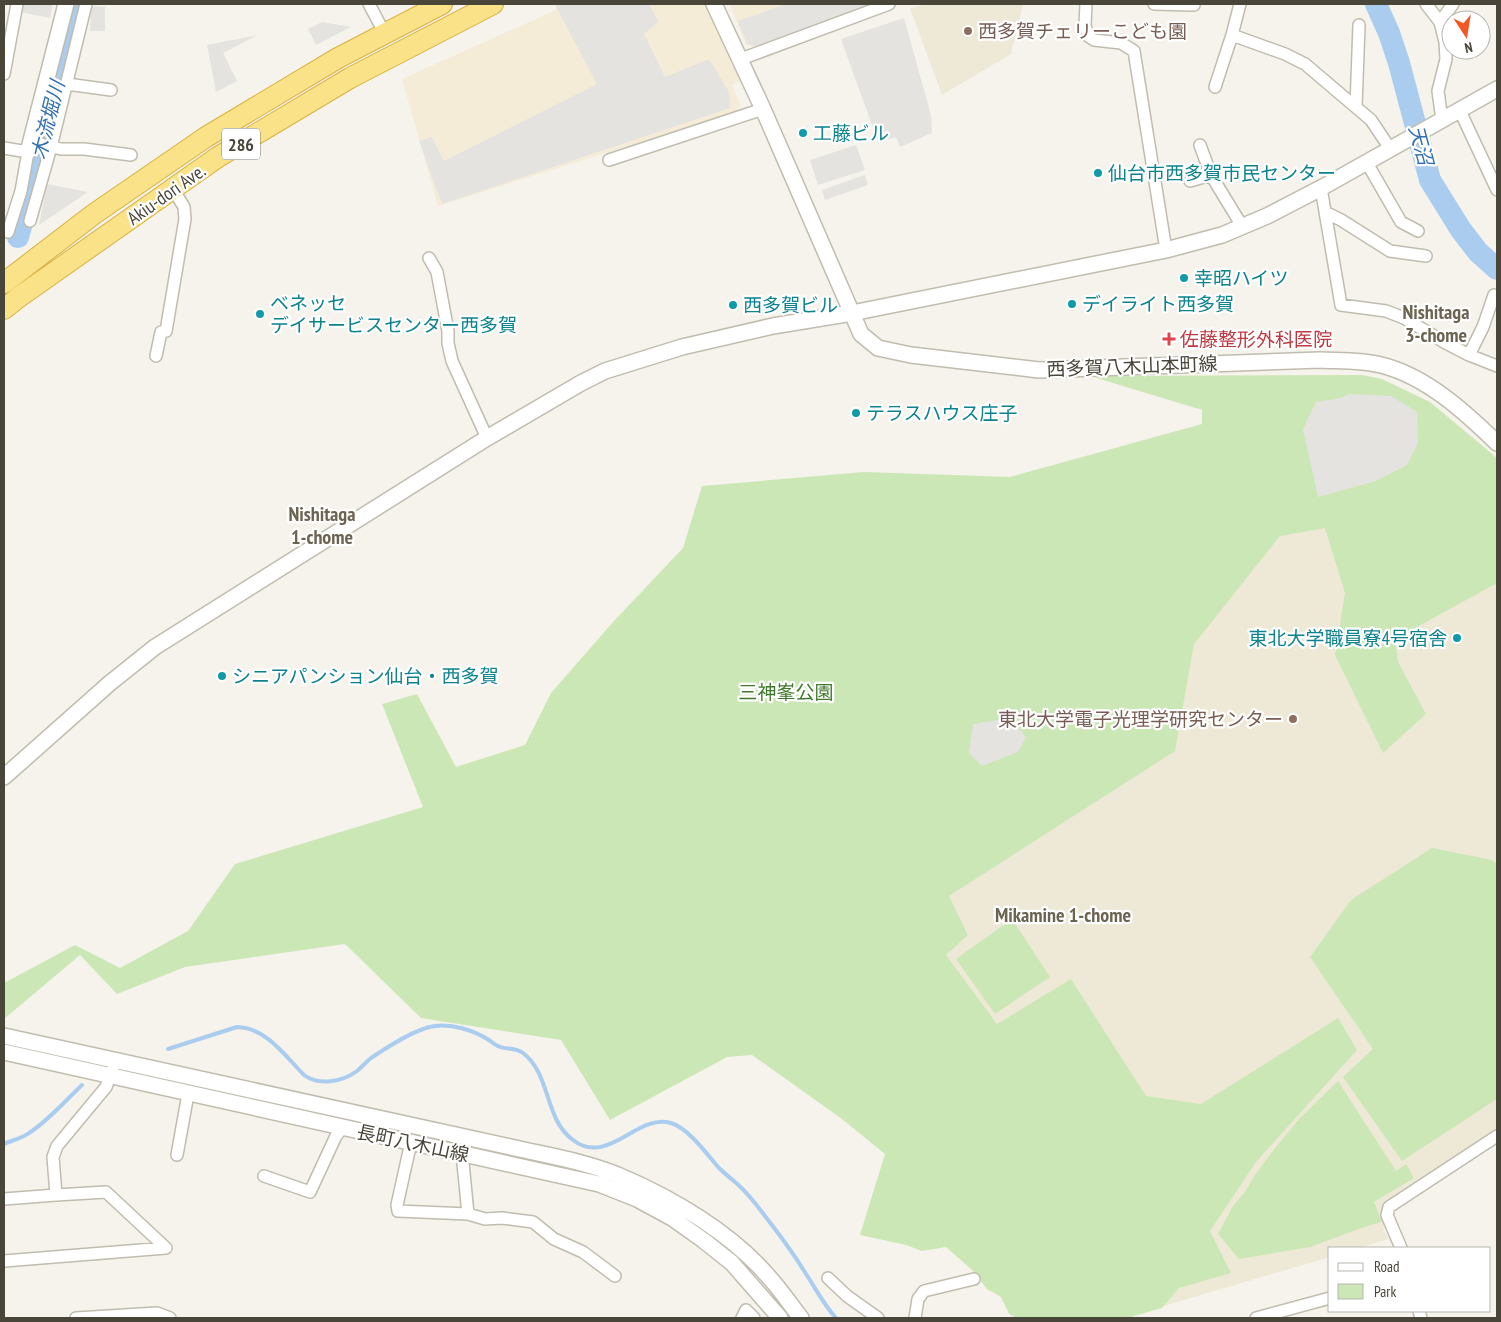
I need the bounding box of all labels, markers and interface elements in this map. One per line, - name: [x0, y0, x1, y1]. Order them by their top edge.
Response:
- north arrow: [1441, 10, 1491, 60]
- place label: 西多賀チェリーこども園: [978, 19, 1187, 43]
- marker: 西多賀チェリーこども園: [962, 25, 974, 37]
- text: N: [1463, 38, 1474, 57]
- water label: 木流堀川: [26, 76, 71, 162]
- place label: 工藤ビル: [813, 121, 889, 145]
- water label: 天沼: [1403, 122, 1440, 171]
- marker: 工藤ビル: [797, 127, 809, 139]
- road number: 286: [222, 128, 260, 160]
- street label: Akiu-dori Ave.: [122, 158, 210, 230]
- place label: 仙台市西多賀市民センター: [1108, 161, 1336, 185]
- marker: 仙台市西多賀市民センター: [1092, 167, 1104, 179]
- place label: 幸昭ハイツ: [1194, 266, 1289, 290]
- marker: 幸昭ハイツ: [1178, 272, 1190, 284]
- place label: ベネッセ デイサービスセンター西多賀: [270, 291, 517, 337]
- place label: デイライト西多賀: [1082, 292, 1234, 316]
- place label: 西多賀ビル: [743, 293, 838, 317]
- marker: デイライト西多賀: [1066, 298, 1078, 310]
- marker: 西多賀ビル: [727, 299, 739, 311]
- district label: Nishitaga 3-chome: [1403, 299, 1469, 348]
- marker: ベネッセ デイサービスセンター西多賀: [254, 308, 266, 320]
- place label: 佐藤整形外科医院: [1180, 327, 1332, 351]
- marker: 佐藤整形外科医院: [1162, 332, 1176, 346]
- street label: 西多賀八木山本町線: [1046, 351, 1218, 381]
- place label: テラスハウス庄子: [866, 401, 1018, 425]
- marker: テラスハウス庄子: [850, 407, 862, 419]
- district label: Nishitaga 1-chome: [289, 501, 355, 550]
- place label: 東北大学職員寮4号宿舎: [1248, 626, 1447, 650]
- marker: 東北大学職員寮4号宿舎: [1451, 632, 1463, 644]
- place label: シニアパンション仙台・西多賀: [232, 664, 499, 688]
- marker: シニアパンション仙台・西多賀: [216, 670, 228, 682]
- park label: 三神峯公園: [738, 680, 834, 704]
- place label: 東北大学電子光理学研究センター: [998, 707, 1283, 731]
- marker: 東北大学電子光理学研究センター: [1287, 713, 1299, 725]
- district label: Mikamine 1-chome: [995, 902, 1131, 928]
- street label: 長町八木山線: [355, 1119, 471, 1167]
- legend: [1328, 1247, 1491, 1312]
- text: Road: [1374, 1257, 1400, 1276]
- text: Park: [1374, 1282, 1396, 1301]

